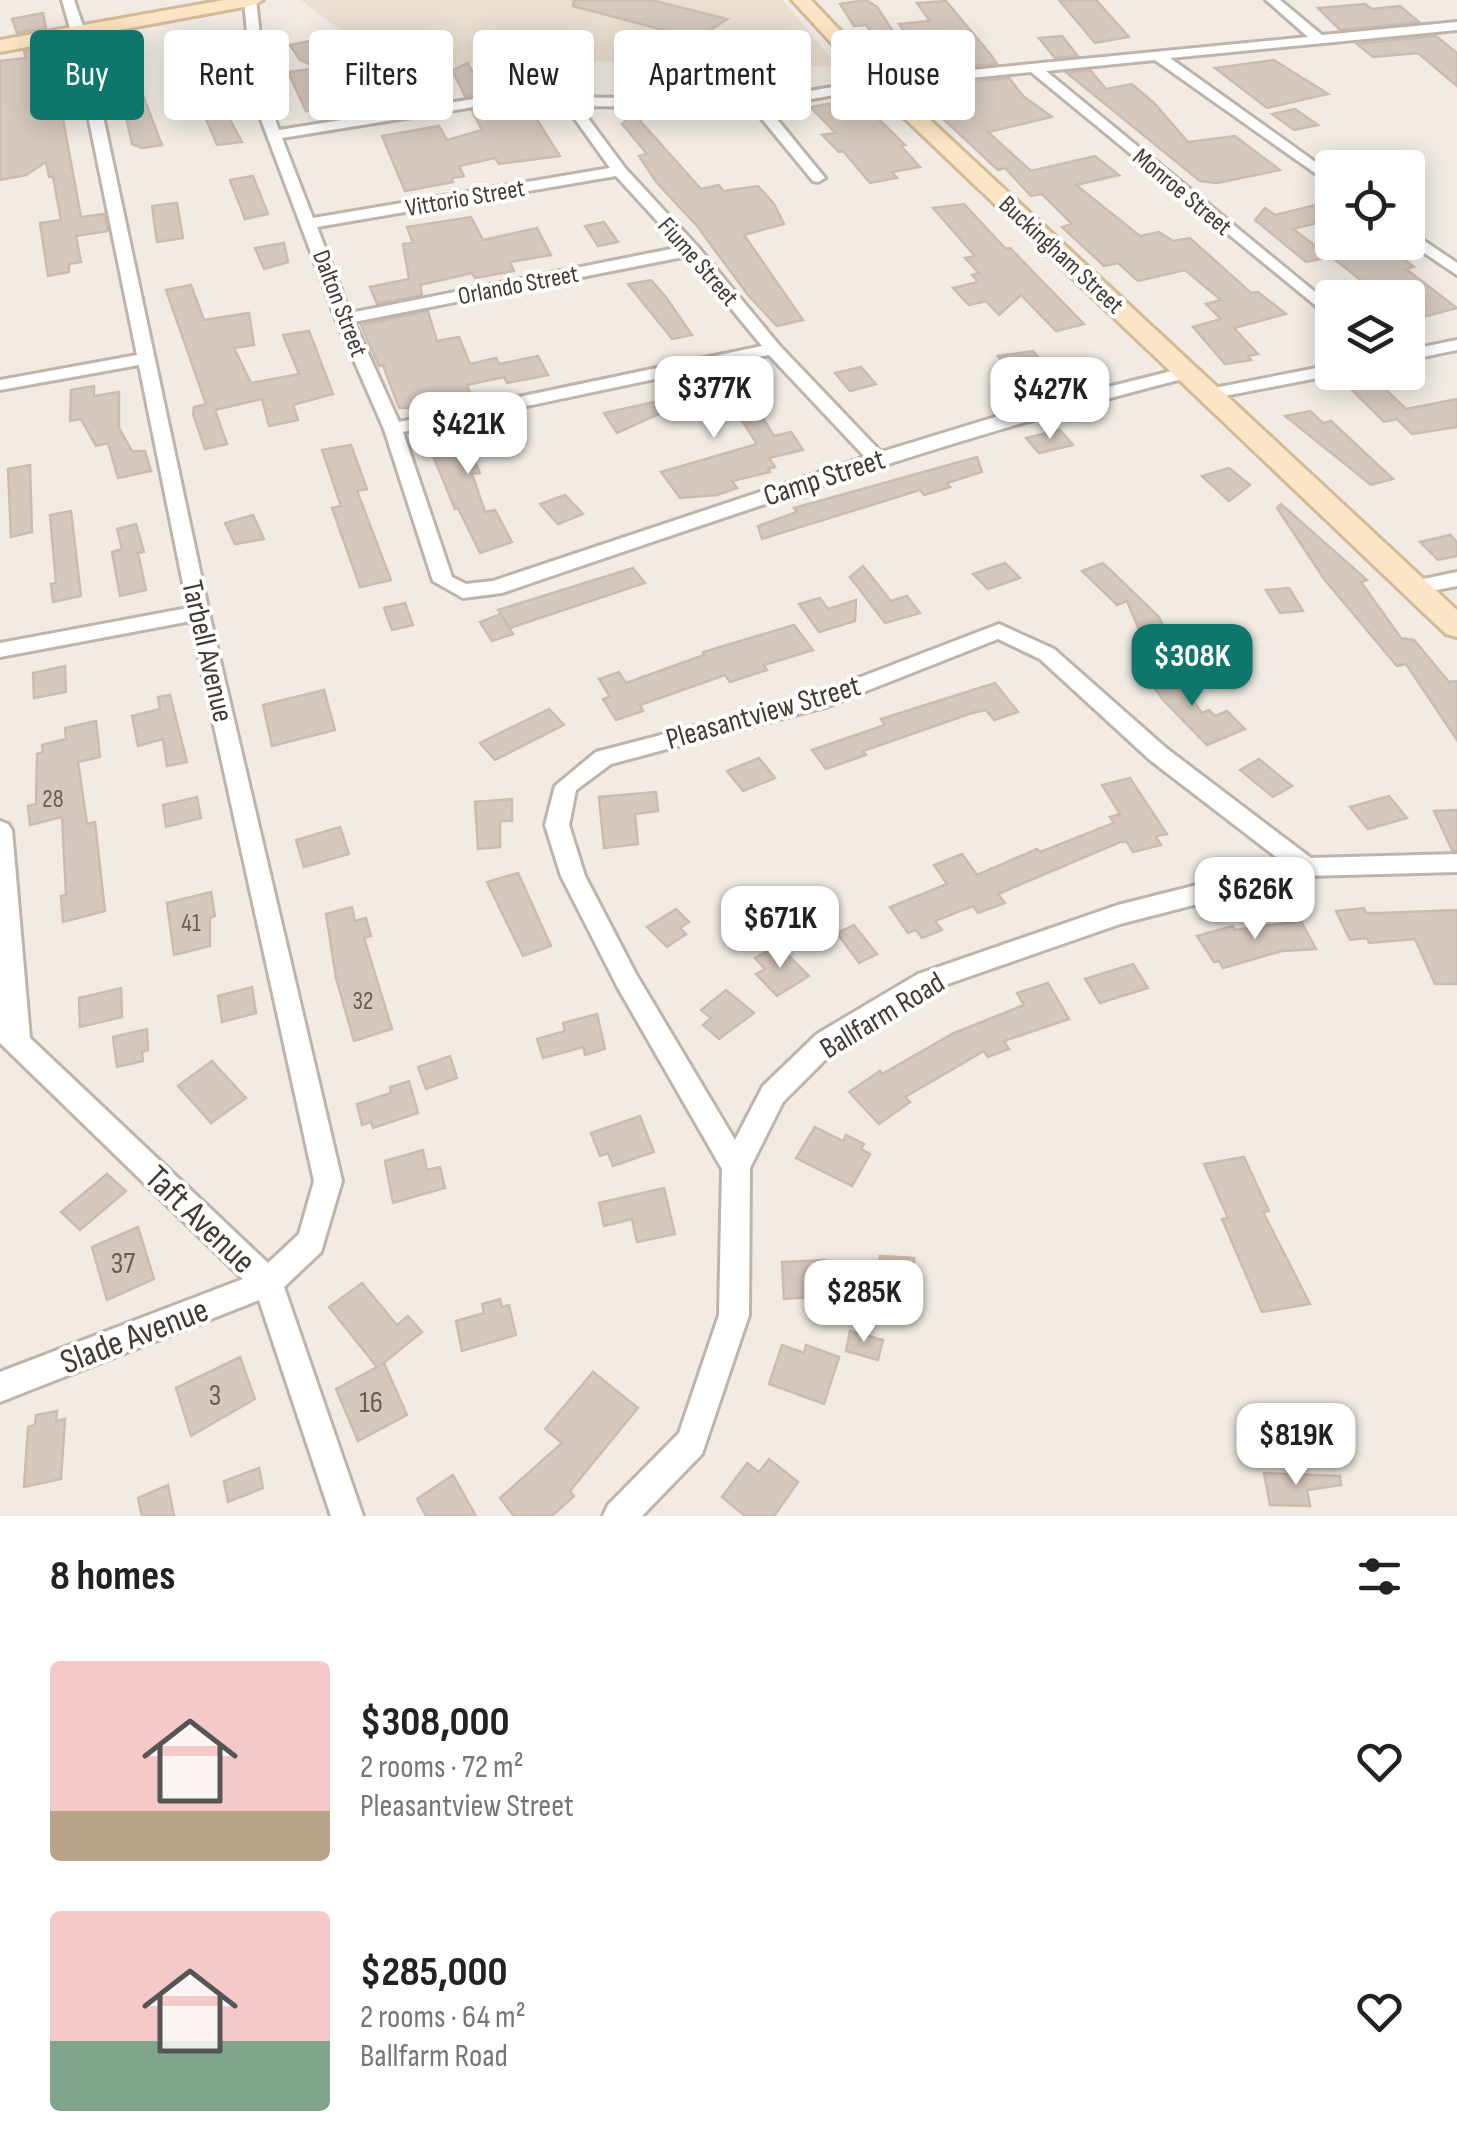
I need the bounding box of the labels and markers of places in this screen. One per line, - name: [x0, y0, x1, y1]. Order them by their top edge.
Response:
- pin: $377K: [644, 356, 784, 441]
- pin: $427K: [980, 357, 1120, 442]
- pin: $421K: [398, 392, 538, 477]
- pin: $308K: [1122, 624, 1262, 709]
- pin: $626K: [1185, 857, 1325, 942]
- pin: $671K: [710, 886, 850, 971]
- pin: $285K: [794, 1260, 934, 1345]
- pin: $819K: [1226, 1403, 1366, 1488]

